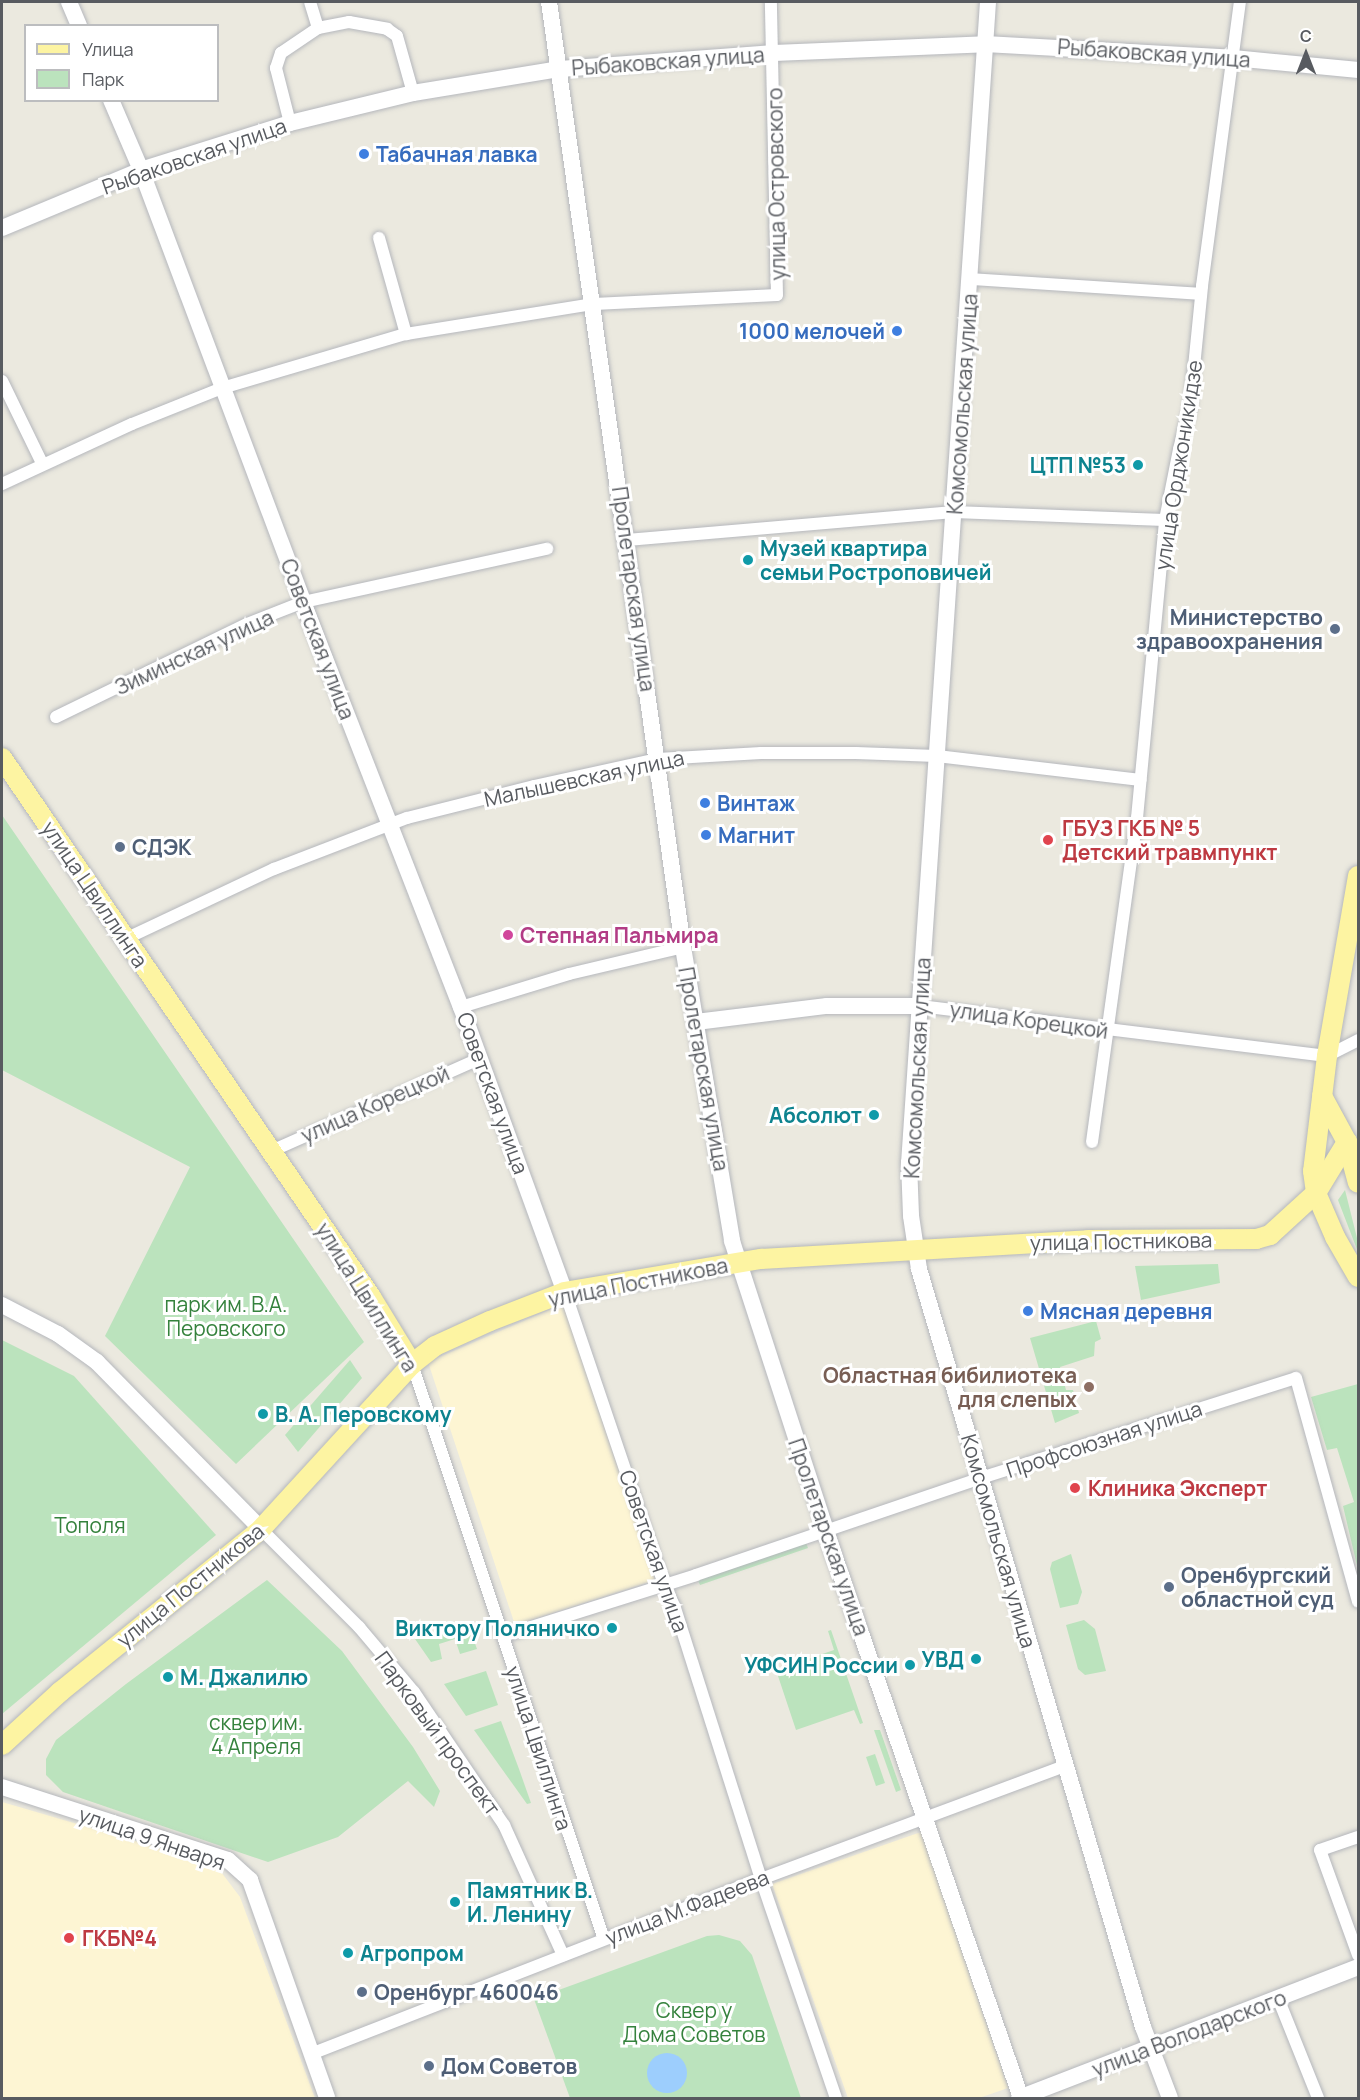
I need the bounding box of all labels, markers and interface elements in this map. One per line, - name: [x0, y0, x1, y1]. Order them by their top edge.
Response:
- legend: [24, 24, 219, 102]
- north arrow: [1276, 24, 1336, 84]
- text: С: [1300, 25, 1312, 47]
- street label: Рыбаковская улица: [1057, 34, 1251, 72]
- text: Улица: [82, 37, 134, 61]
- street label: Рыбаковская улица: [571, 42, 765, 80]
- text: Парк: [82, 67, 124, 91]
- street label: улица Островского: [762, 87, 790, 281]
- street label: Рыбаковская улица: [98, 113, 290, 199]
- place label: Табачная лавка: [376, 141, 538, 167]
- marker: Табачная лавка: [357, 147, 371, 161]
- street label: Комсомольская улица: [942, 293, 982, 515]
- place label: 1000 мелочей: [739, 318, 885, 344]
- marker: 1000 мелочей: [890, 324, 904, 338]
- street label: улица Орджоникидзе: [1149, 358, 1207, 572]
- place label: ЦТП №53: [1030, 452, 1126, 478]
- marker: ЦТП №53: [1131, 458, 1145, 472]
- street label: Пролетарская улица: [607, 485, 661, 693]
- place label: Музей квартира семьи Ростроповичей: [760, 535, 991, 585]
- marker: Музей квартира семьи Ростроповичей: [741, 553, 755, 567]
- street label: Советская улица: [276, 555, 360, 723]
- street label: Зиминская улица: [111, 604, 277, 700]
- place label: Министерство здравоохранения: [1136, 604, 1323, 654]
- marker: Министерство здравоохранения: [1328, 622, 1342, 636]
- street label: Малышевская улица: [482, 744, 686, 812]
- place label: Винтаж: [717, 790, 795, 816]
- marker: Винтаж: [698, 796, 712, 810]
- place label: ГБУЗ ГКБ № 5 Детский травмпункт: [1062, 815, 1277, 865]
- street label: улица Цвиллинга: [37, 816, 153, 972]
- place label: Магнит: [718, 822, 795, 848]
- marker: Магнит: [699, 828, 713, 842]
- marker: ГБУЗ ГКБ № 5 Детский травмпункт: [1039, 831, 1057, 849]
- place label: СДЭК: [132, 834, 192, 860]
- marker: СДЭК: [113, 840, 127, 854]
- place label: Степная Пальмира: [520, 922, 719, 948]
- marker: Степная Пальмира: [501, 928, 515, 942]
- street label: Комсомольская улица: [899, 957, 935, 1179]
- street label: Пролетарская улица: [674, 965, 734, 1173]
- street label: улица Корецкой: [948, 996, 1110, 1044]
- street label: Советская улица: [452, 1009, 534, 1177]
- street label: улица Корецкой: [297, 1060, 453, 1148]
- place label: Абсолют: [769, 1102, 862, 1128]
- marker: Абсолют: [867, 1108, 881, 1122]
- street label: улица Цвиллинга: [311, 1218, 423, 1376]
- street label: улица Постникова: [1030, 1227, 1212, 1255]
- street label: улица Постникова: [546, 1252, 730, 1312]
- park label: парк им. В.А. Перовского: [165, 1291, 287, 1341]
- place label: Мясная деревня: [1040, 1298, 1213, 1324]
- marker: Мясная деревня: [1021, 1304, 1035, 1318]
- place label: Областная бибилиотека для слепых: [823, 1362, 1077, 1412]
- marker: Областная бибилиотека для слепых: [1082, 1380, 1096, 1394]
- street label: Профсоюзная улица: [1003, 1395, 1205, 1483]
- place label: В. А. Перовскому: [275, 1401, 451, 1427]
- marker: В. А. Перовскому: [256, 1407, 270, 1421]
- street label: Комсомольская улица: [956, 1431, 1042, 1651]
- street label: Пролетарская улица: [783, 1435, 875, 1639]
- street label: Советская улица: [614, 1466, 694, 1636]
- place label: Клиника Эксперт: [1088, 1475, 1267, 1501]
- marker: Клиника Эксперт: [1066, 1479, 1084, 1497]
- park label: Тополя: [54, 1512, 126, 1538]
- street label: улица Постникова: [111, 1518, 269, 1652]
- place label: Оренбургский областной суд: [1181, 1562, 1334, 1612]
- marker: Оренбургский областной суд: [1162, 1580, 1176, 1594]
- place label: Виктору Поляничко: [395, 1615, 600, 1641]
- marker: Виктору Поляничко: [605, 1621, 619, 1635]
- street label: Парковый проспект: [370, 1646, 506, 1820]
- place label: УВД: [922, 1646, 964, 1672]
- place label: УФСИН России: [744, 1652, 898, 1678]
- marker: УВД: [969, 1652, 983, 1666]
- marker: УФСИН России: [903, 1658, 917, 1672]
- street label: улица Цвиллинга: [501, 1663, 577, 1833]
- place label: М. Джалилю: [180, 1664, 308, 1690]
- marker: М. Джалилю: [161, 1670, 175, 1684]
- park label: сквер им. 4 Апреля: [209, 1709, 303, 1759]
- street label: улица 9 Января: [75, 1801, 229, 1875]
- street label: улица М.Фадеева: [602, 1864, 772, 1950]
- place label: Памятник В. И. Ленину: [467, 1877, 593, 1927]
- marker: Памятник В. И. Ленину: [448, 1895, 462, 1909]
- place label: ГКБ№4: [82, 1925, 157, 1951]
- marker: ГКБ№4: [60, 1929, 78, 1947]
- place label: Агропром: [360, 1940, 464, 1966]
- marker: Агропром: [341, 1946, 355, 1960]
- place label: Оренбург 460046: [374, 1979, 559, 2005]
- street label: улица Володарского: [1088, 1984, 1290, 2082]
- marker: Оренбург 460046: [355, 1985, 369, 1999]
- park label: Сквер у Дома Советов: [622, 1997, 766, 2047]
- place label: Дом Советов: [441, 2053, 577, 2079]
- marker: Дом Советов: [422, 2059, 436, 2073]

